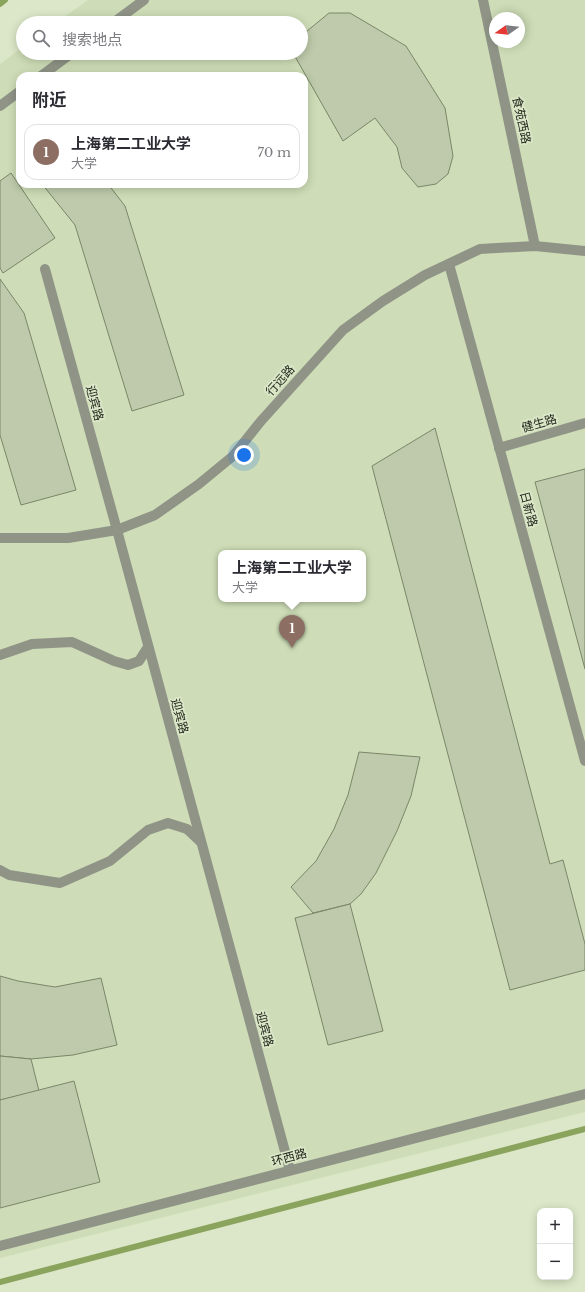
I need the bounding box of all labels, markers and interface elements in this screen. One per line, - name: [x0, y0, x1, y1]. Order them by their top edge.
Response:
- north arrow: [489, 12, 525, 48]
- search box: [16, 16, 308, 60]
- icon: search: [30, 27, 52, 49]
- text: 搜索地点: [62, 30, 122, 49]
- text: 附近: [32, 90, 66, 111]
- street label: 食苑西路: [510, 95, 534, 145]
- text: 上海第二工业大学: [71, 134, 191, 153]
- text: 1: [43, 144, 49, 161]
- text: 70 m: [258, 144, 291, 161]
- text: 大学: [71, 155, 97, 172]
- street label: 行远路: [262, 362, 298, 398]
- street label: 迎宾路: [83, 384, 107, 422]
- street label: 健生路: [520, 411, 558, 435]
- your location: [234, 445, 254, 465]
- street label: 日新路: [517, 490, 541, 528]
- popup: [218, 550, 366, 602]
- text: 上海第二工业大学: [232, 558, 352, 577]
- text: 大学: [232, 579, 258, 596]
- pin: 1: [279, 615, 305, 648]
- street label: 迎宾路: [168, 697, 192, 735]
- street label: 迎宾路: [253, 1010, 277, 1048]
- street label: 环西路: [270, 1145, 308, 1169]
- map controls: [537, 1208, 573, 1280]
- button: +: [537, 1208, 573, 1244]
- button: −: [537, 1244, 573, 1280]

